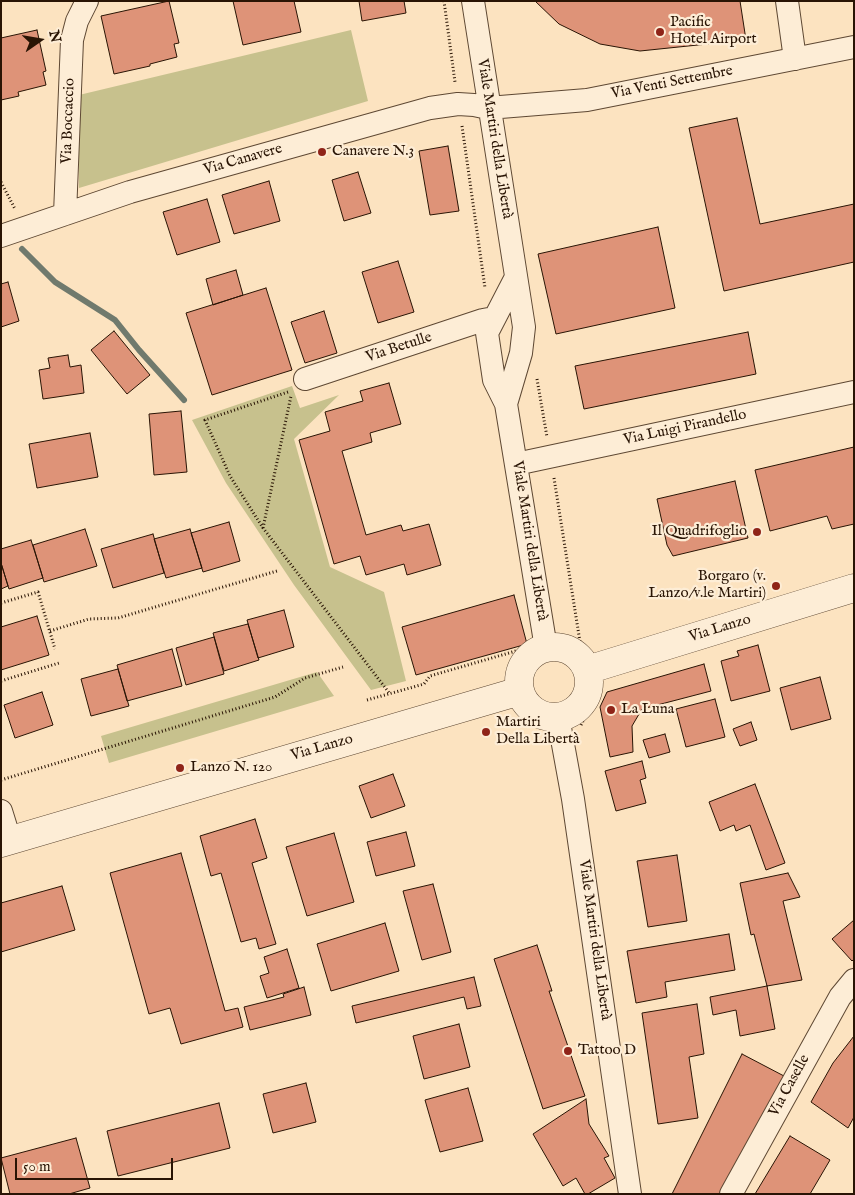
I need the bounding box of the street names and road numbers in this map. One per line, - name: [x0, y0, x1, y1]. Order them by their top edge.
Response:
- street label: Viale Martiri della Libertà: [472, 58, 516, 220]
- street label: Via Venti Settembre: [610, 62, 734, 104]
- street label: Via Boccaccio: [59, 78, 79, 164]
- street label: Via Canavere: [202, 140, 284, 180]
- street label: Via Betulle: [364, 329, 434, 367]
- street label: Via Luigi Pirandello: [622, 406, 748, 450]
- street label: Viale Martiri della Libertà: [507, 460, 551, 622]
- street label: Via Lanzo: [687, 611, 753, 647]
- street label: Via Lanzo: [289, 731, 355, 765]
- street label: Viale Martiri della Libertà: [574, 859, 614, 1021]
- street label: Via Caselle: [766, 1052, 814, 1120]

